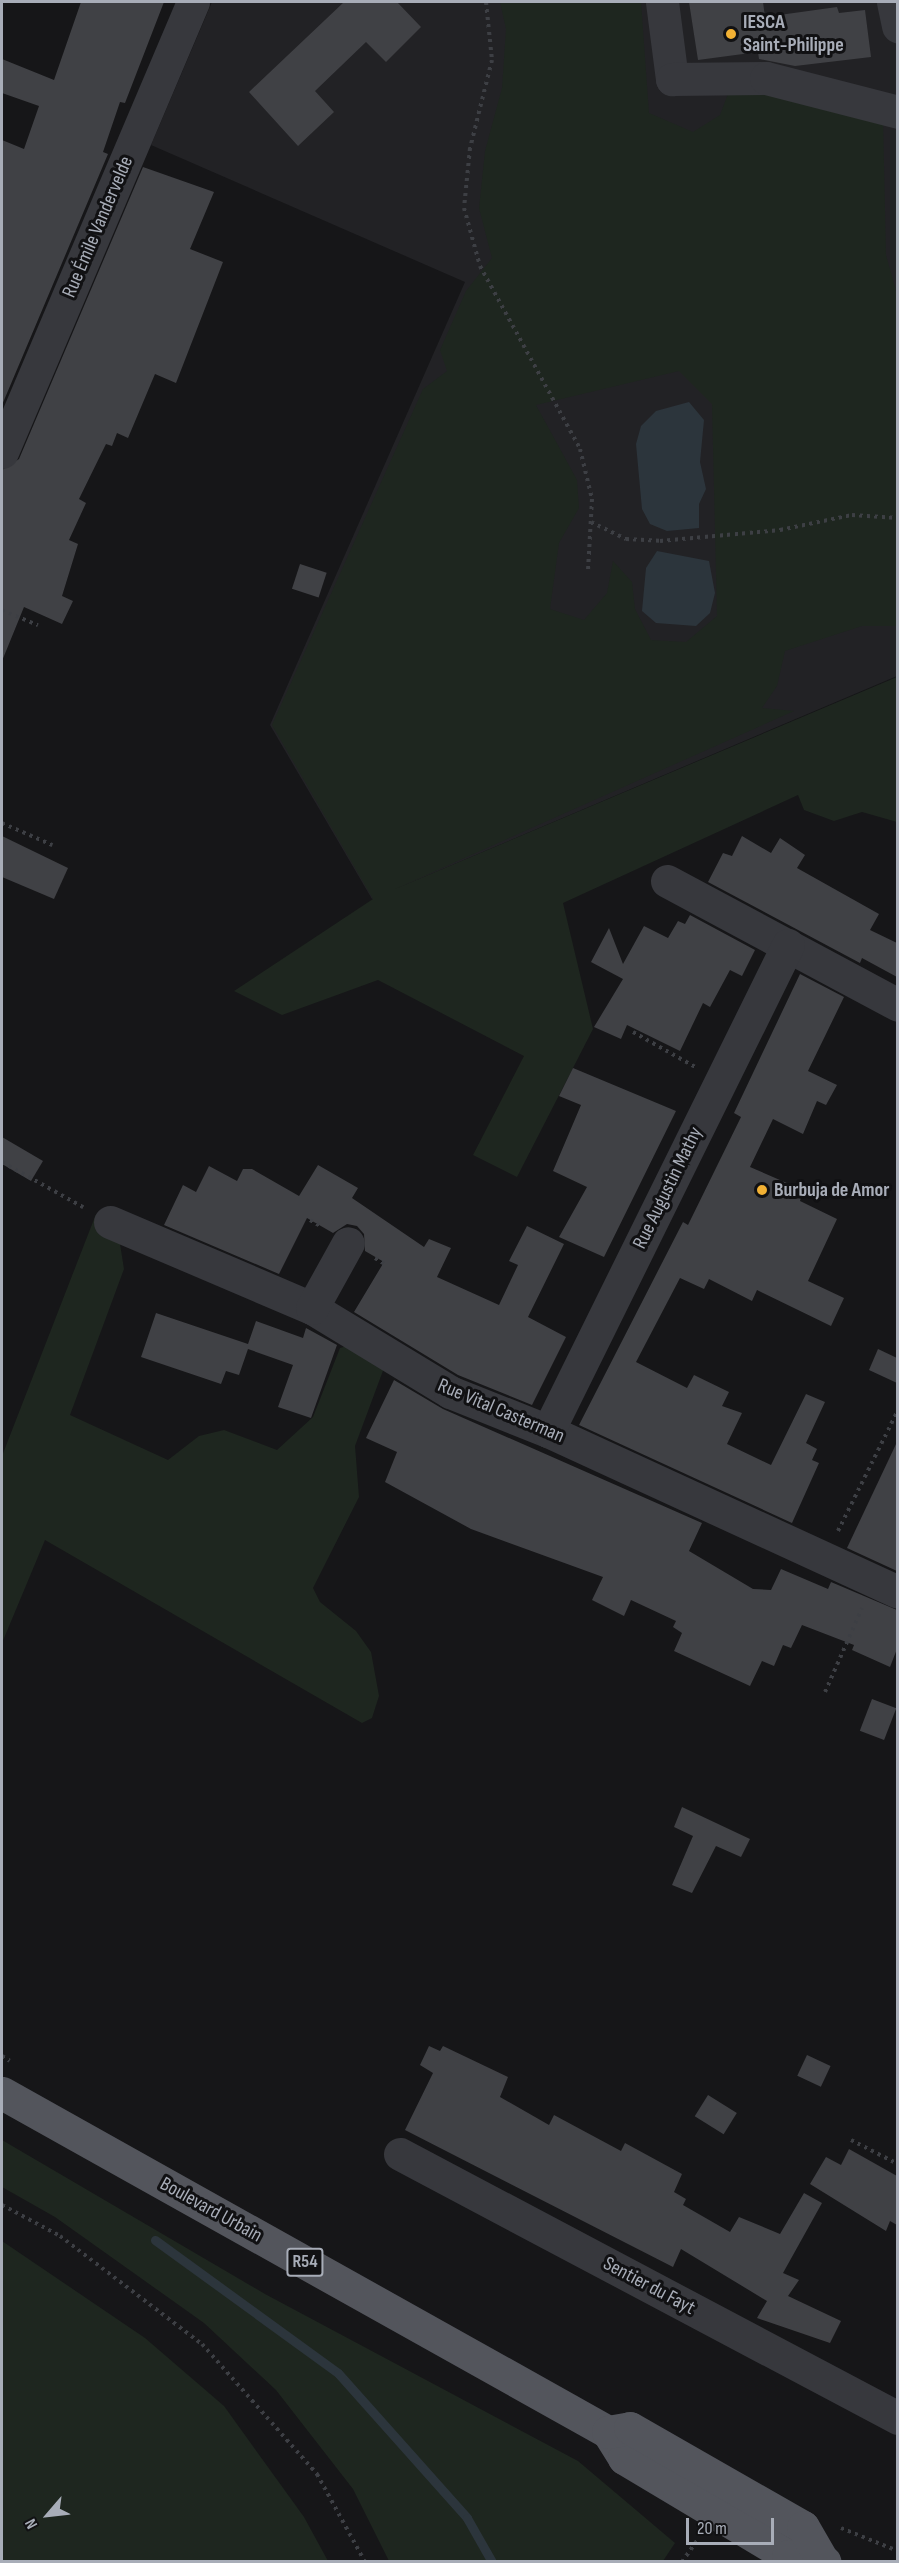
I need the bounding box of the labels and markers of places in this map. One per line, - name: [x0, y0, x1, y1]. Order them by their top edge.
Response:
- place label: IESCA Saint-Philippe: [743, 11, 844, 58]
- marker: IESCA Saint-Philippe: [724, 27, 738, 41]
- place label: Burbuja de Amor: [774, 1178, 889, 1202]
- marker: Burbuja de Amor: [755, 1183, 769, 1197]

